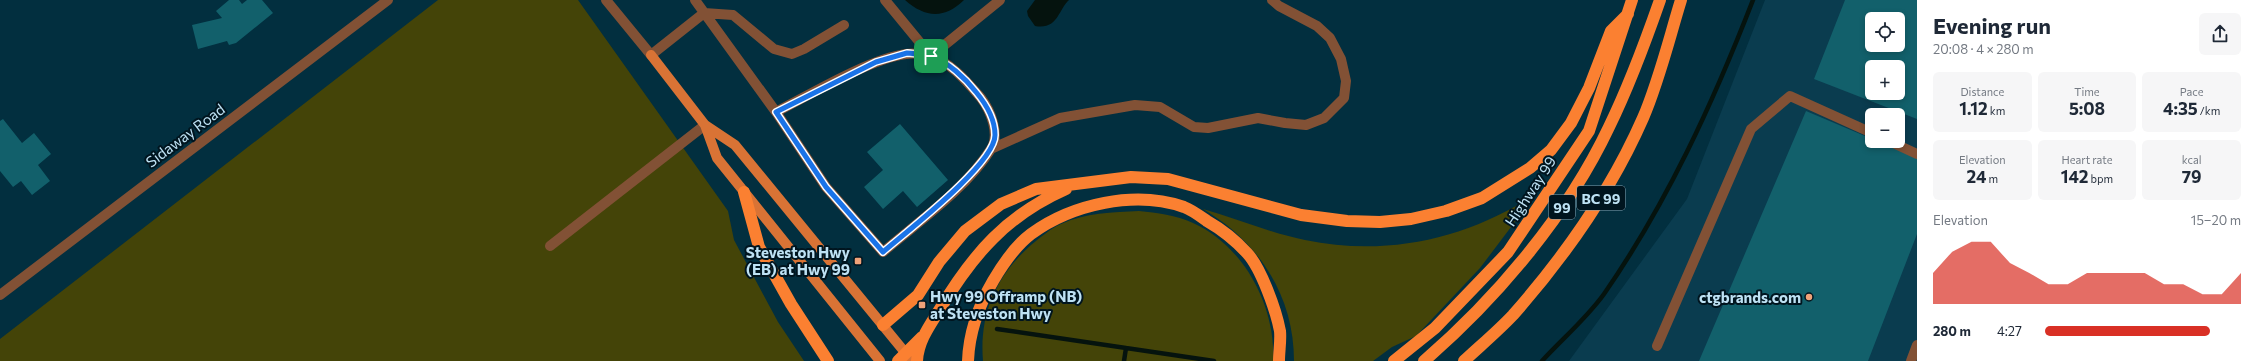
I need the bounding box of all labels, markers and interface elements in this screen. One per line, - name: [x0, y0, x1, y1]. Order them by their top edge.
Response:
- map controls: [1865, 12, 1905, 148]
- button: locate: [1865, 12, 1905, 52]
- text: Evening run: [1933, 12, 2051, 39]
- button: share: [2199, 13, 2241, 55]
- pin: [914, 39, 948, 73]
- text: 20:08 · 4 × 280 m: [1933, 41, 2034, 57]
- icon: arrive: [920, 45, 942, 67]
- button: +: [1865, 60, 1905, 100]
- text: Distance: [1960, 85, 2004, 98]
- text: Time: [2074, 85, 2100, 98]
- text: Pace: [2180, 85, 2204, 98]
- text: 1.12: [1959, 98, 1988, 119]
- text: 5:08: [2069, 98, 2105, 119]
- text: 4:35: [2163, 98, 2198, 119]
- street label: Sidaway Road: [142, 99, 228, 171]
- text: km: [1988, 104, 2005, 117]
- text: /km: [2198, 104, 2220, 117]
- button: −: [1865, 108, 1905, 148]
- street label: Highway 99: [1501, 153, 1559, 229]
- text: Elevation: [1959, 153, 2006, 166]
- text: Heart rate: [2061, 153, 2113, 166]
- text: kcal: [2182, 153, 2202, 166]
- text: 24: [1967, 166, 1986, 187]
- text: 142: [2061, 166, 2088, 187]
- text: 79: [2182, 166, 2202, 187]
- text: m: [1986, 172, 1998, 185]
- text: bpm: [2088, 172, 2113, 185]
- road number: BC 99: [1577, 186, 1625, 210]
- road number: 99: [1549, 195, 1575, 219]
- text: Elevation: [1933, 212, 1988, 228]
- text: 15–20 m: [2191, 212, 2241, 228]
- place label: Steveston Hwy (EB) at Hwy 99: [746, 243, 851, 278]
- marker: Steveston Hwy (EB) at Hwy 99: [853, 256, 863, 266]
- place label: Hwy 99 Offramp (NB) at Steveston Hwy: [930, 287, 1082, 322]
- place label: ctgbrands.com: [1699, 288, 1801, 306]
- marker: ctgbrands.com: [1804, 292, 1814, 302]
- marker: Hwy 99 Offramp (NB) at Steveston Hwy: [917, 300, 927, 310]
- text: 280 m: [1933, 323, 1971, 339]
- text: 4:27: [1997, 323, 2022, 339]

